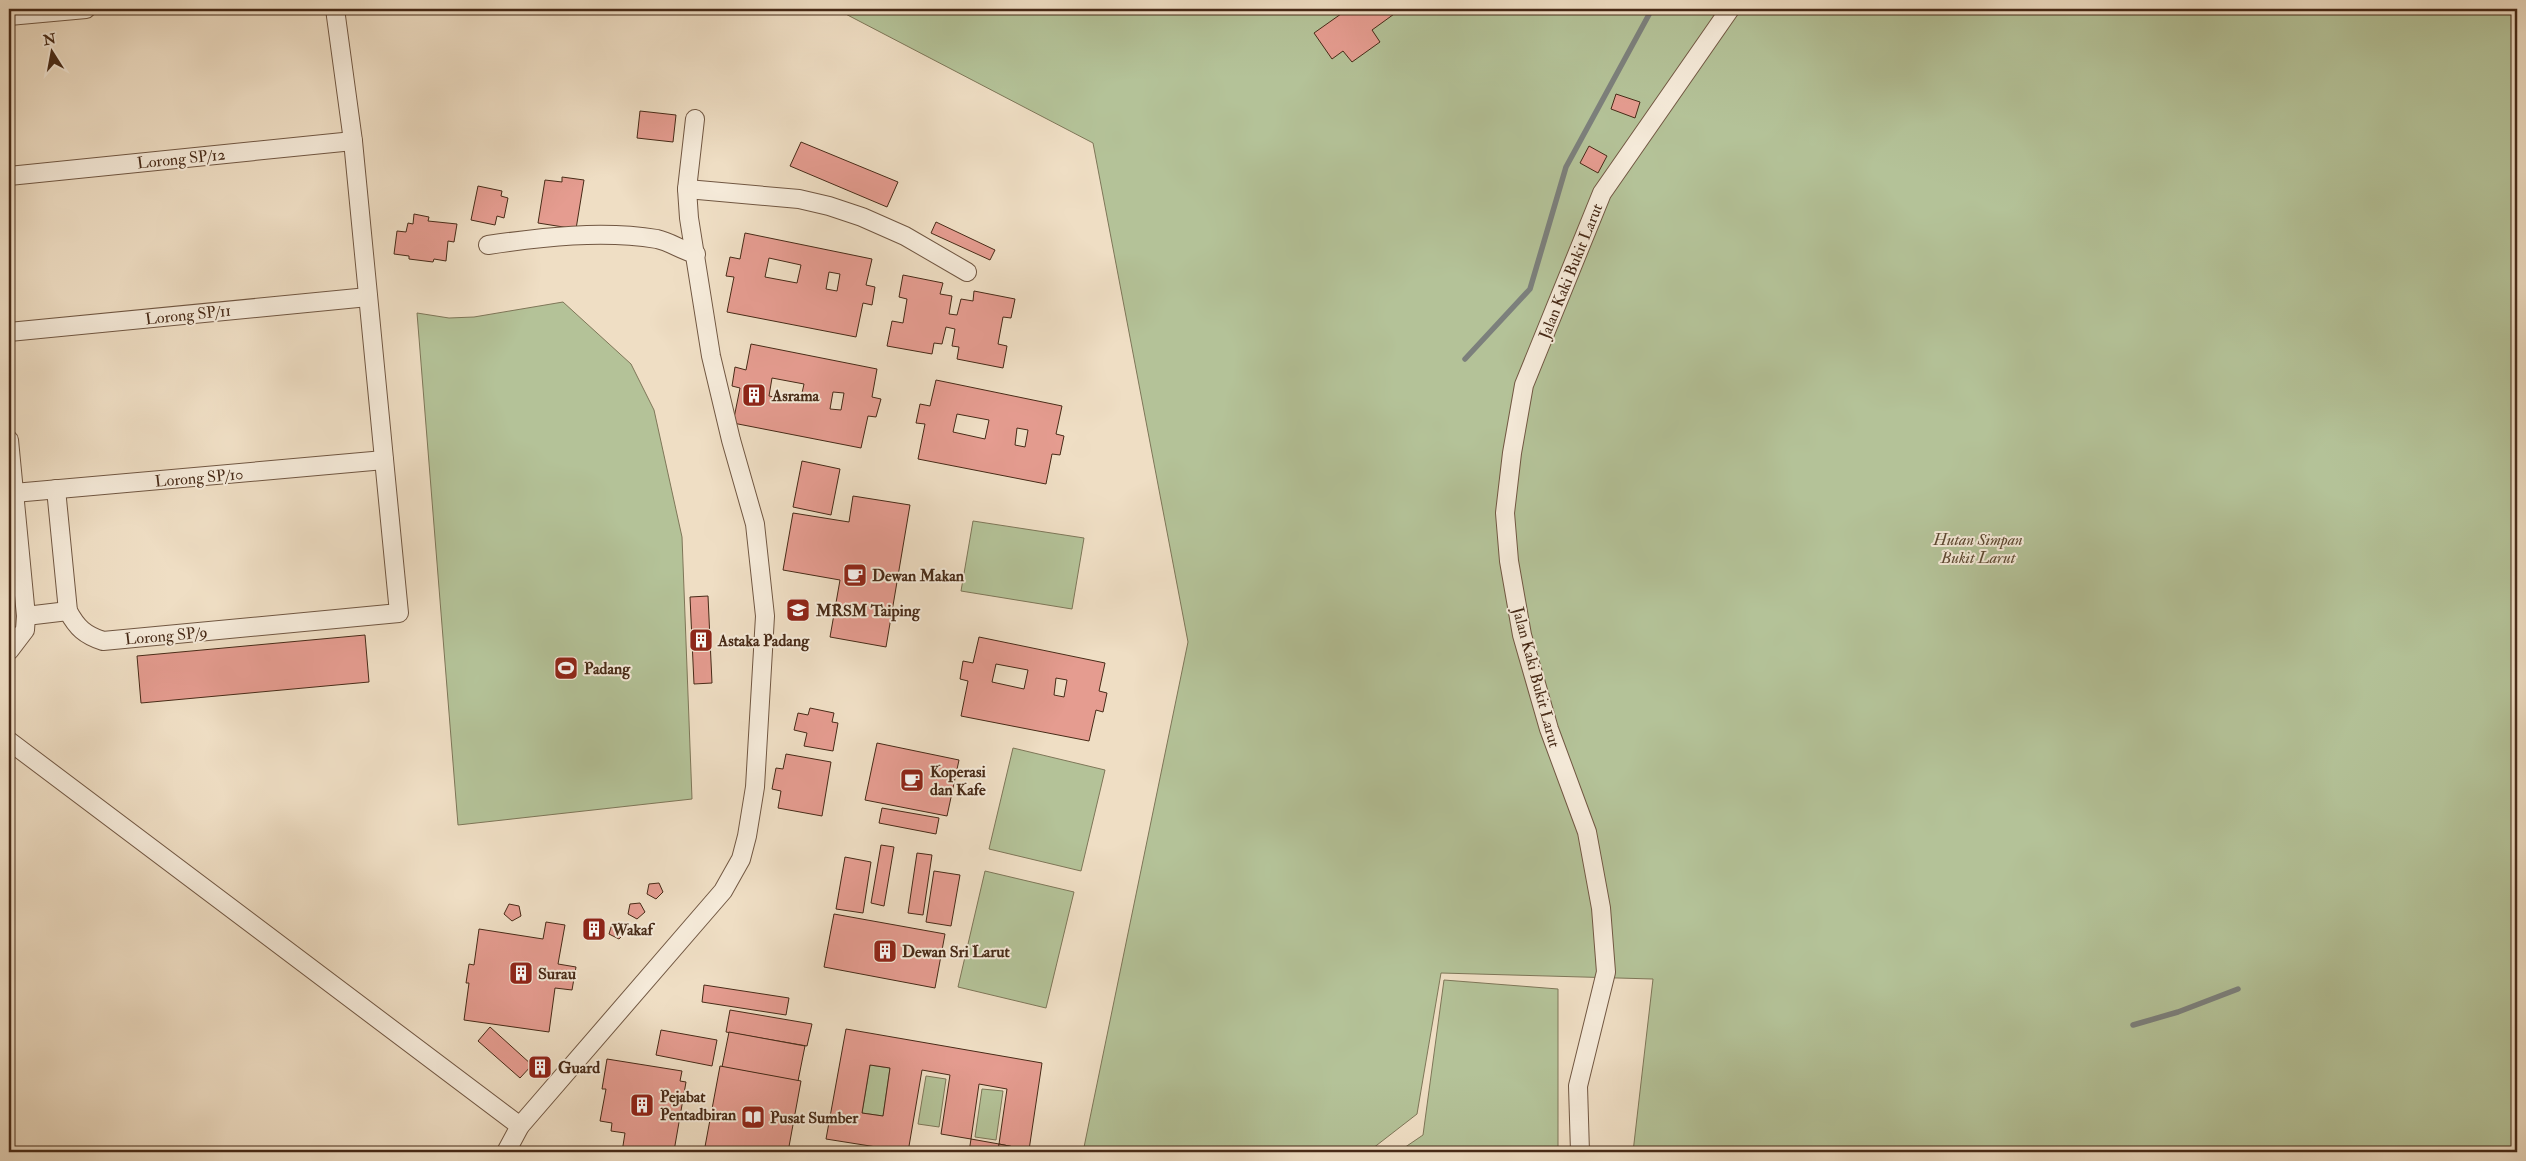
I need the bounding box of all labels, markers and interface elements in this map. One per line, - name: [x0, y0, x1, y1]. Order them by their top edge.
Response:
- north arrow: [28, 28, 78, 78]
- text: N: [41, 30, 58, 49]
- street label: Lorong SP/12: [136, 144, 226, 174]
- street label: Jalan Kaki Bukit Larut: [1534, 201, 1608, 344]
- street label: Lorong SP/11: [144, 301, 232, 329]
- building icon: Asrama: [741, 382, 767, 408]
- place label: Asrama: [771, 386, 820, 406]
- street label: Lorong SP/10: [154, 464, 244, 492]
- park label: Hutan Simpan Bukit Larut: [1932, 530, 2023, 568]
- cafe icon: Dewan Makan: [842, 562, 868, 588]
- place label: Dewan Makan: [872, 566, 965, 586]
- school or university icon: MRSM Taiping: [785, 597, 811, 623]
- place label: MRSM Taiping: [815, 601, 921, 622]
- street label: Jalan Kaki Bukit Larut: [1506, 604, 1564, 750]
- street label: Lorong SP/9: [124, 622, 208, 650]
- building icon: Astaka Padang: [688, 627, 714, 653]
- place label: Astaka Padang: [717, 631, 810, 652]
- sports icon: Padang: [553, 655, 579, 681]
- place label: Padang: [584, 659, 631, 680]
- place label: Koperasi dan Kafe: [930, 762, 986, 800]
- cafe icon: Koperasi dan Kafe: [899, 767, 925, 793]
- building icon: Wakaf: [581, 916, 607, 942]
- place label: Wakaf: [611, 920, 656, 940]
- building icon: Dewan Sri Larut: [872, 938, 898, 964]
- place label: Dewan Sri Larut: [902, 942, 1011, 962]
- building icon: Surau: [508, 960, 534, 986]
- place label: Surau: [538, 964, 577, 984]
- building icon: Guard: [527, 1054, 553, 1080]
- place label: Guard: [558, 1058, 600, 1078]
- place label: Pejabat Pentadbiran: [660, 1087, 737, 1125]
- building icon: Pejabat Pentadbiran: [629, 1092, 655, 1118]
- library icon: Pusat Sumber: [740, 1104, 766, 1130]
- place label: Pusat Sumber: [770, 1108, 859, 1128]

